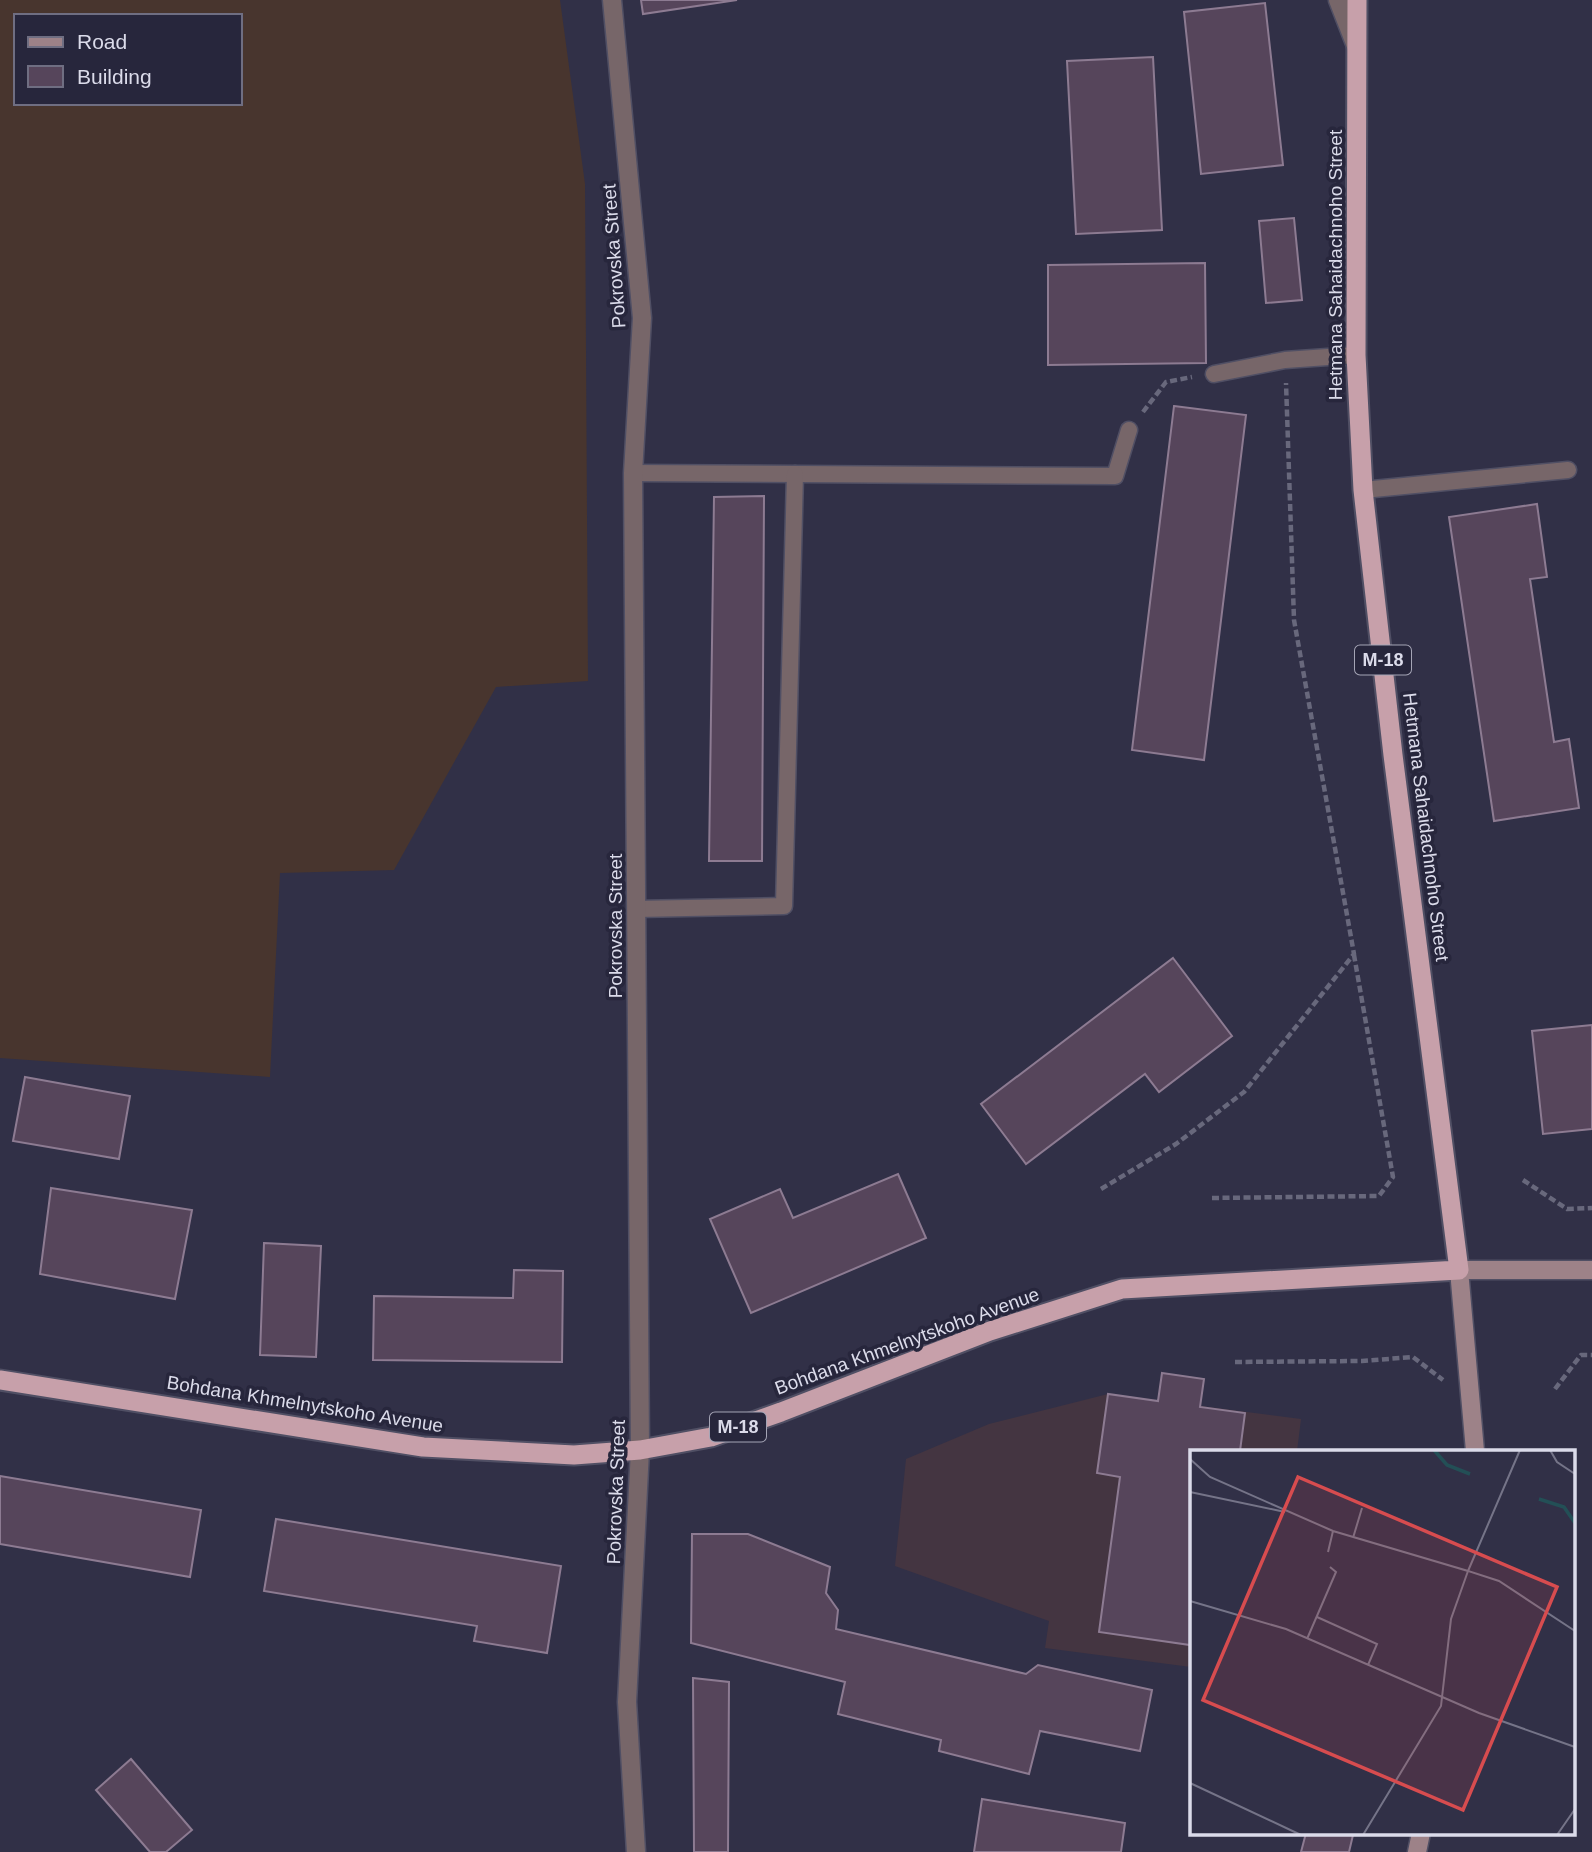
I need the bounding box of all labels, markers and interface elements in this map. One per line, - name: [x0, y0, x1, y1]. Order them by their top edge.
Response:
- legend: [14, 14, 242, 105]
- text: Road: [77, 30, 127, 53]
- text: Building: [77, 65, 152, 88]
- street label: Hetmana Sahaidachnoho Street: [1325, 129, 1346, 400]
- street label: Pokrovska Street: [598, 182, 630, 329]
- road number: М-18: [1355, 646, 1411, 674]
- street label: Hetmana Sahaidachnoho Street: [1399, 692, 1453, 963]
- street label: Pokrovska Street: [605, 853, 626, 998]
- street label: Bohdana Khmelnytskoho Avenue: [772, 1283, 1042, 1399]
- street label: Bohdana Khmelnytskoho Avenue: [165, 1372, 445, 1436]
- road number: М-18: [710, 1412, 766, 1442]
- street label: Pokrovska Street: [603, 1419, 629, 1565]
- inset map: [1190, 1450, 1574, 1834]

